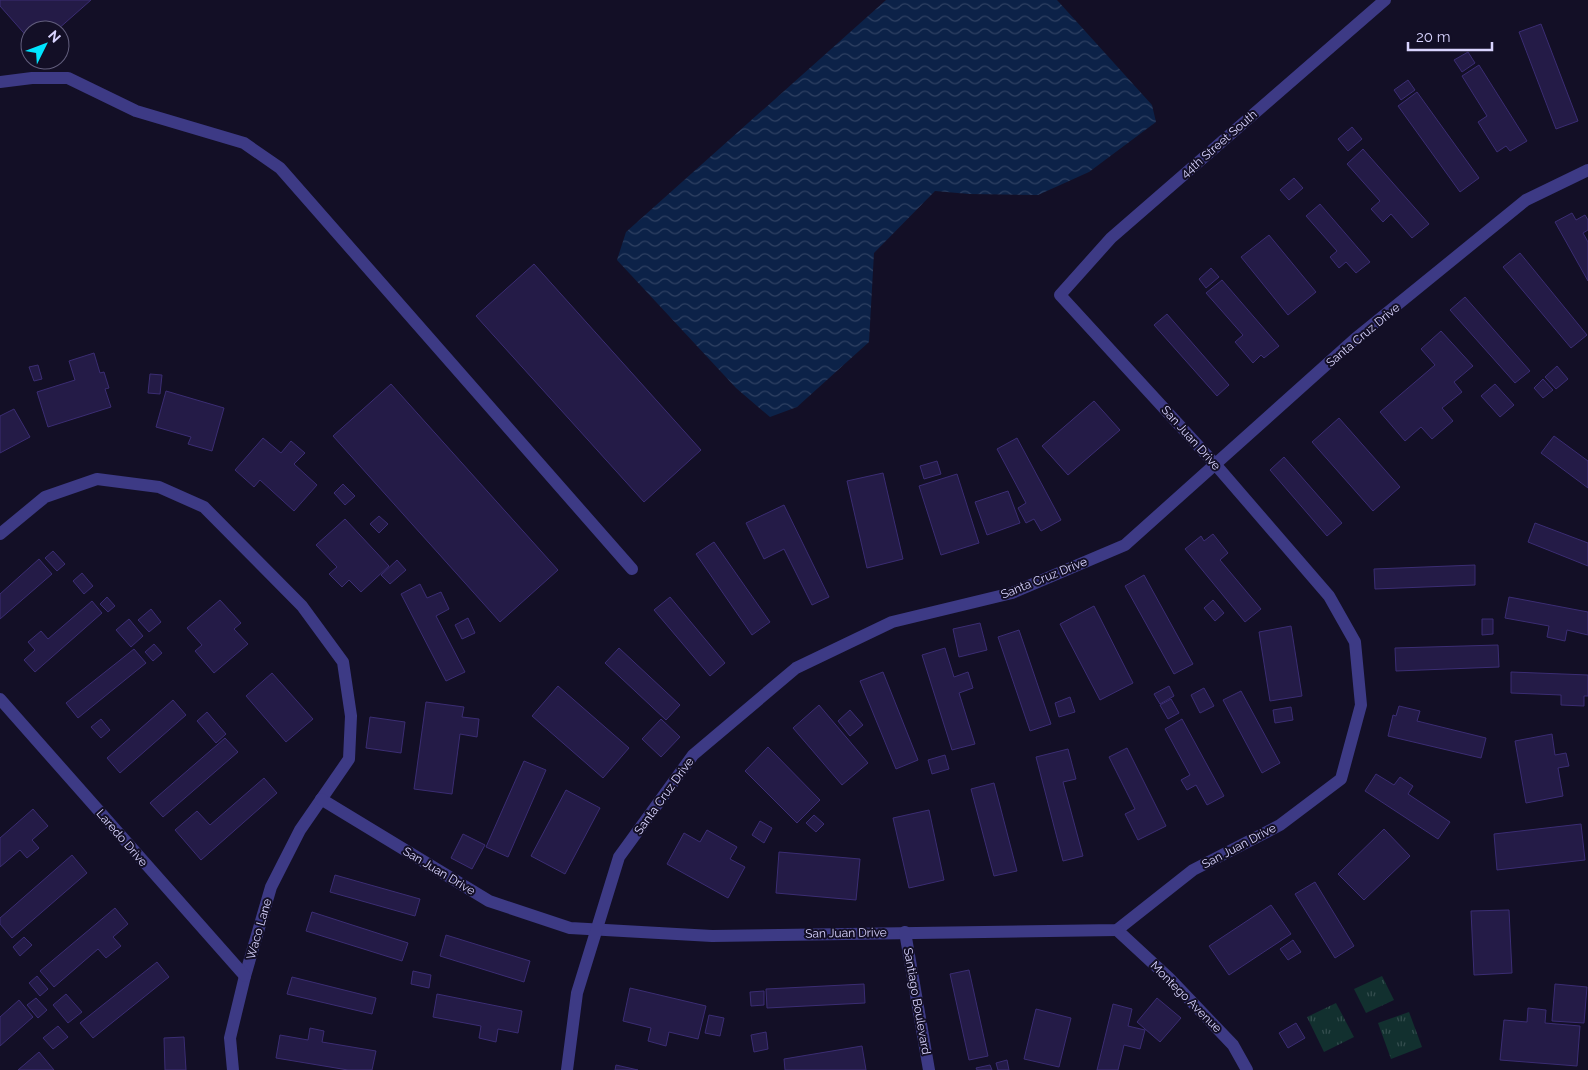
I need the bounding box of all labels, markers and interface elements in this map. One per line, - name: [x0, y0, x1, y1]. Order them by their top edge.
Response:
- north arrow: [20, 20, 70, 70]
- scale bar: [1408, 20, 1492, 52]
- text: N: [45, 27, 64, 46]
- text: 20 m: [1416, 28, 1451, 46]
- street label: 44th Street South: [1178, 107, 1260, 181]
- street label: Santa Cruz Drive: [1323, 300, 1403, 370]
- street label: San Juan Drive: [1158, 403, 1224, 473]
- street label: Santa Cruz Drive: [999, 554, 1089, 602]
- street label: Santa Cruz Drive: [631, 755, 697, 837]
- street label: Laredo Drive: [93, 807, 151, 869]
- street label: San Juan Drive: [1200, 821, 1278, 871]
- street label: San Juan Drive: [400, 844, 478, 898]
- street label: Waco Lane: [244, 897, 274, 961]
- street label: San Juan Drive: [805, 925, 887, 941]
- street label: Santiago Boulevard: [901, 946, 933, 1056]
- street label: Montego Avenue: [1148, 959, 1224, 1035]

